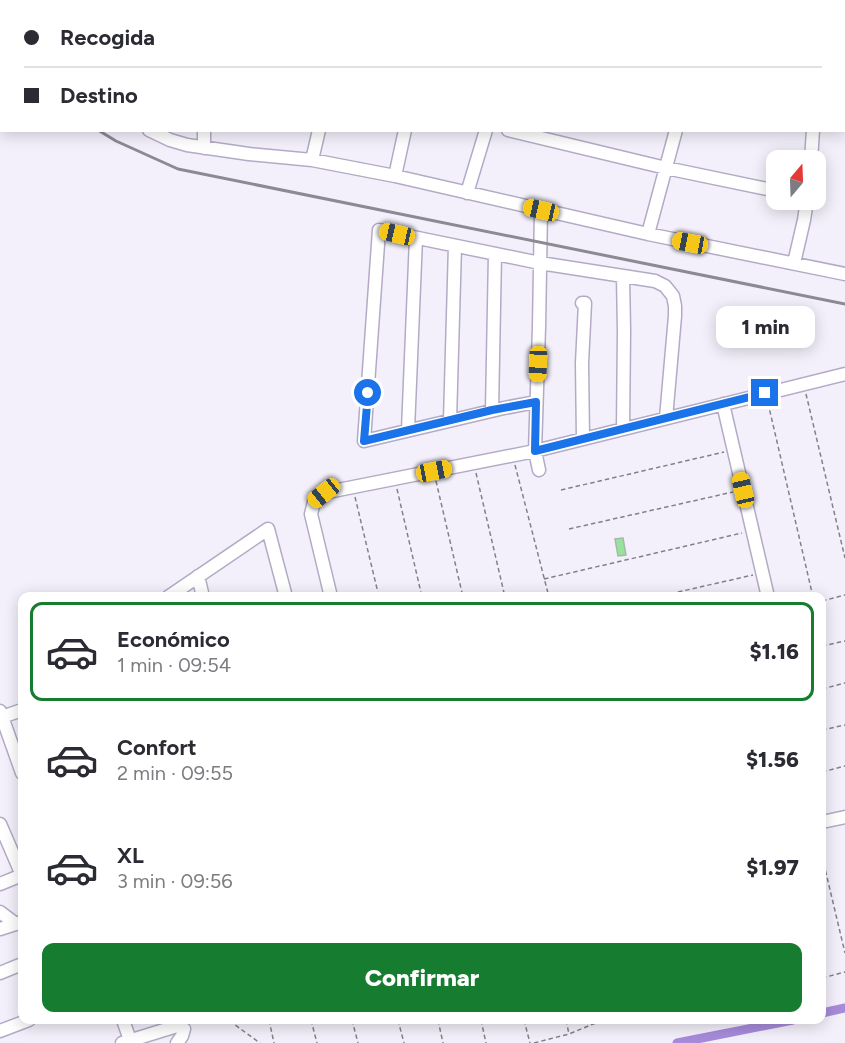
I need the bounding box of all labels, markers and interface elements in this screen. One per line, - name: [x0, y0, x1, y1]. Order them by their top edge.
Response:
- text: Recogida: [60, 24, 155, 51]
- text: Destino: [60, 82, 138, 109]
- north arrow: [766, 150, 826, 210]
- map controls: [766, 150, 826, 210]
- car: [521, 197, 561, 223]
- car: [377, 221, 417, 247]
- car: [671, 231, 709, 255]
- callout: 1 min: [716, 306, 814, 348]
- text: 1 min: [742, 315, 789, 339]
- car: [528, 346, 548, 382]
- route start: [354, 379, 381, 406]
- route end: [751, 379, 778, 406]
- car: [415, 459, 453, 483]
- car: [730, 470, 756, 510]
- car: [304, 475, 344, 511]
- icon: car: [45, 625, 99, 679]
- text: Económico: [117, 626, 230, 653]
- text: $1.16: [749, 638, 799, 665]
- text: 1 min · 09:54: [117, 653, 231, 677]
- icon: car: [45, 733, 99, 787]
- text: Confort: [117, 734, 197, 761]
- text: $1.56: [746, 746, 799, 773]
- text: 2 min · 09:55: [117, 761, 233, 785]
- icon: car: [45, 841, 99, 895]
- text: XL: [117, 842, 144, 869]
- text: $1.97: [746, 854, 799, 881]
- text: 3 min · 09:56: [117, 869, 233, 893]
- button: Confirmar: [42, 943, 802, 1012]

